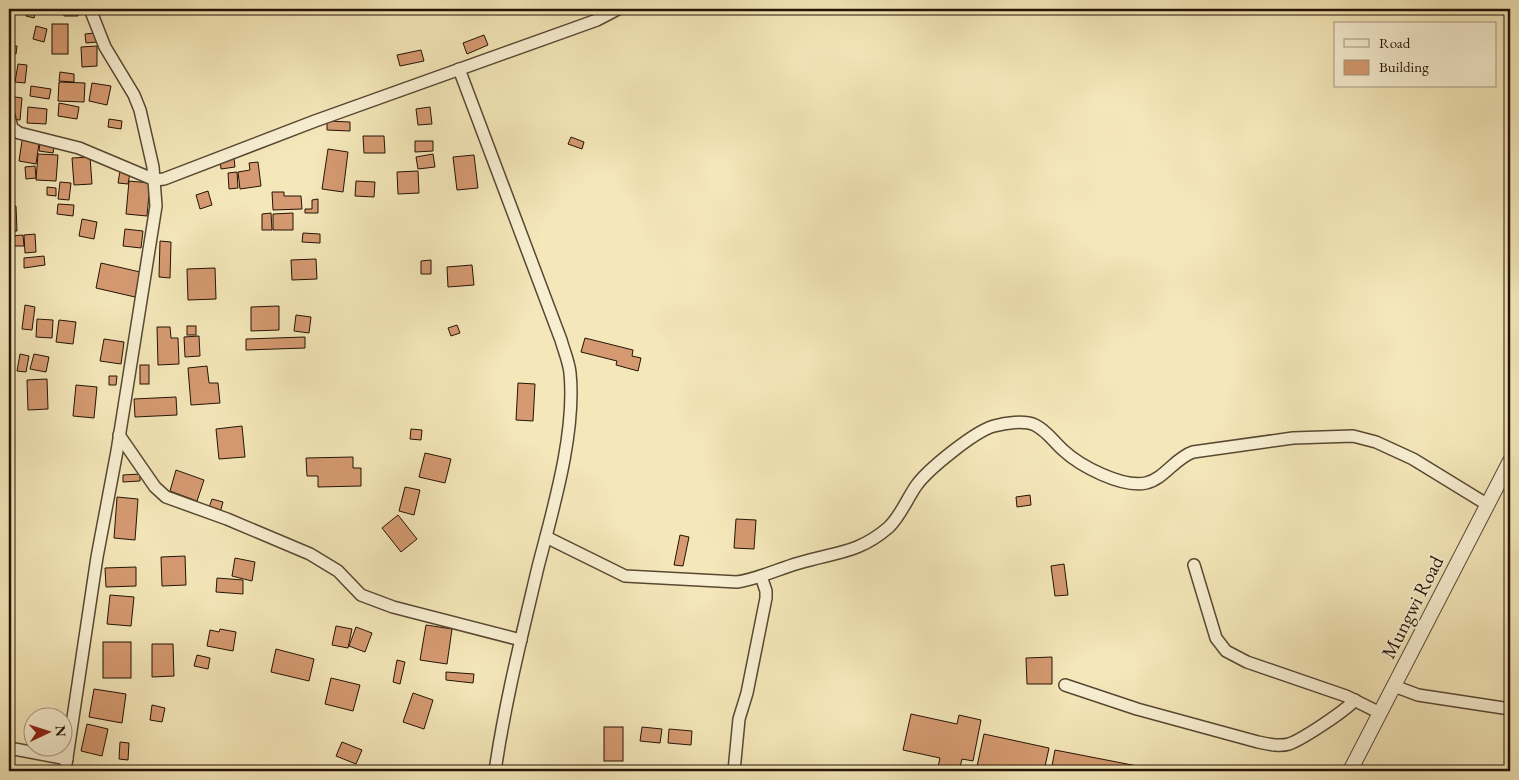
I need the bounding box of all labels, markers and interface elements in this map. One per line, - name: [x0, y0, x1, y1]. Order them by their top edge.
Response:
- legend: [1334, 22, 1496, 88]
- text: Road: [1379, 33, 1411, 52]
- text: Building: [1379, 57, 1429, 76]
- street label: Mungwi Road: [1375, 550, 1449, 663]
- north arrow: [22, 708, 72, 758]
- text: N: [52, 725, 70, 738]

